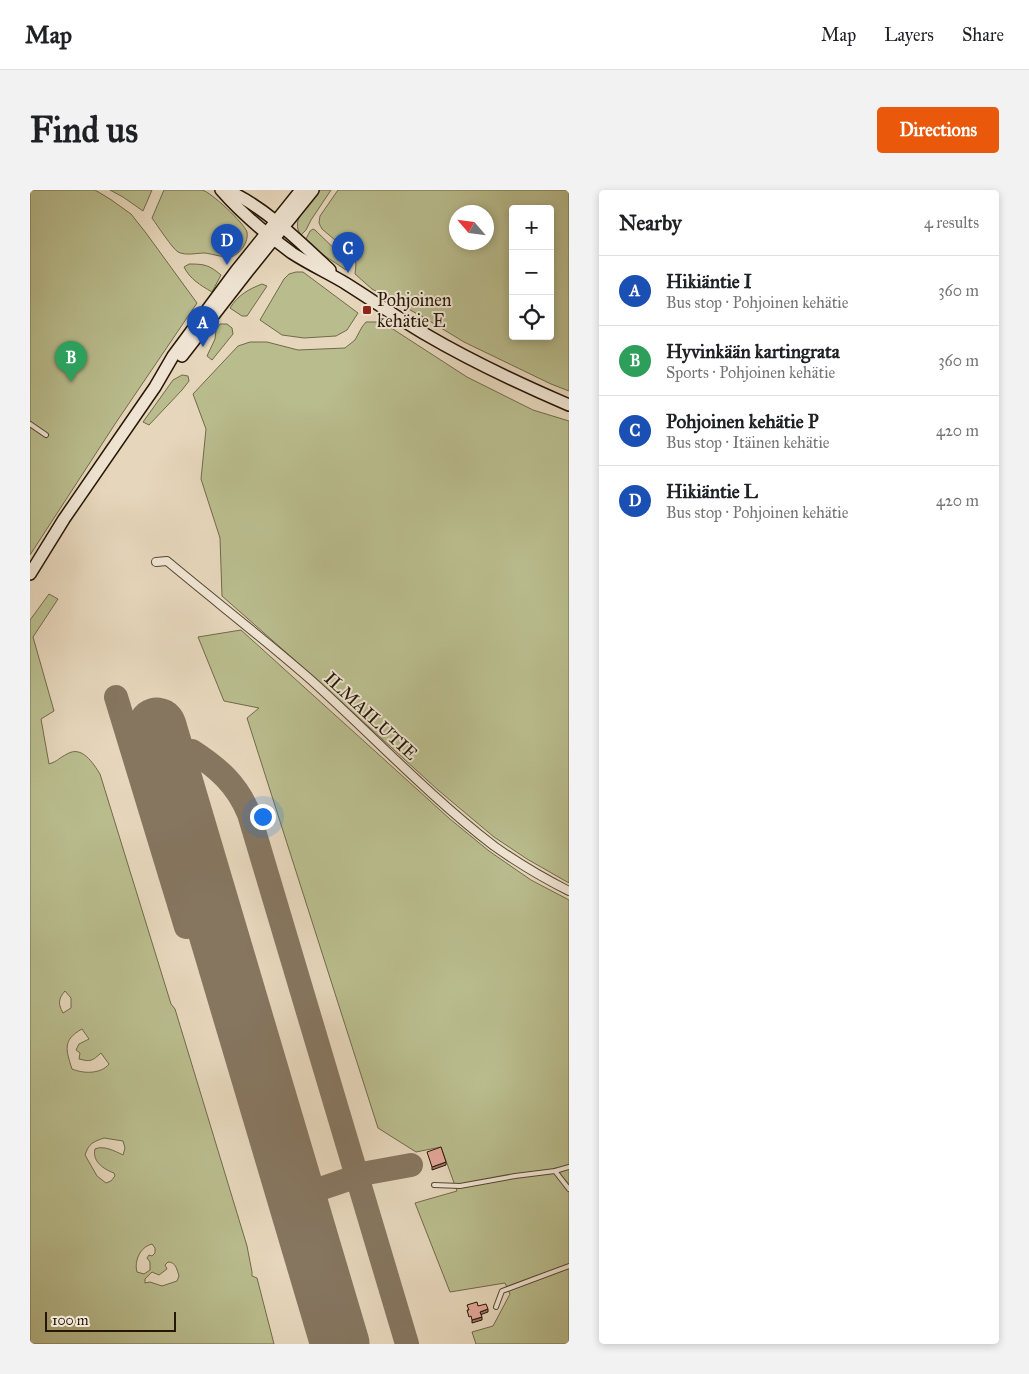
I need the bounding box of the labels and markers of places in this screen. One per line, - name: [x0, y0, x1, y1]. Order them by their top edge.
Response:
- pin: D: [211, 224, 243, 265]
- pin: C: [332, 232, 364, 273]
- place label: Pohjoinen kehätie E: [377, 289, 452, 332]
- marker: Pohjoinen kehätie E: [361, 304, 373, 316]
- pin: A: [187, 306, 219, 347]
- pin: B: [55, 341, 87, 382]

